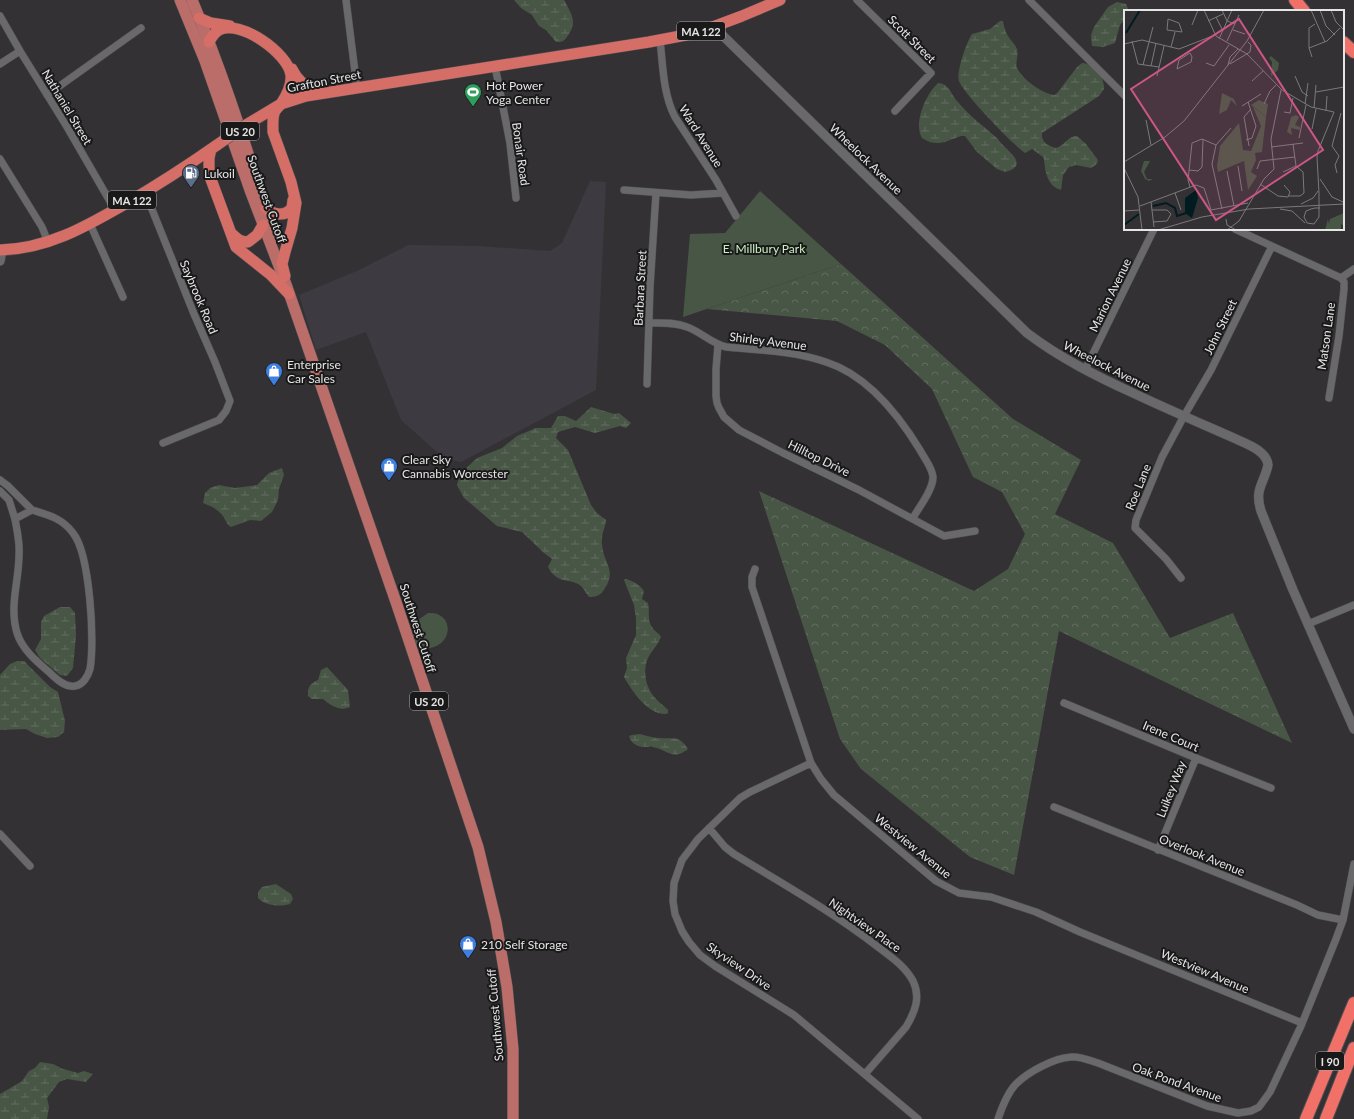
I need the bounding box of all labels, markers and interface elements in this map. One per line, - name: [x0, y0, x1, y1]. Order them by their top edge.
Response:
- inset map: [1124, 10, 1344, 230]
- street label: Scott Street: [885, 12, 940, 67]
- road number: MA 122: [677, 22, 725, 40]
- street label: Grafton Street: [286, 66, 363, 96]
- street label: Nathaniel Street: [39, 67, 96, 148]
- place label: Hot Power Yoga Center: [486, 78, 551, 107]
- sports icon: Hot Power Yoga Center: [463, 82, 483, 107]
- street label: Ward Avenue: [676, 102, 726, 170]
- street label: Wheelock Avenue: [826, 120, 906, 198]
- street label: Bonair Road: [509, 121, 533, 187]
- road number: US 20: [221, 122, 259, 140]
- street label: Southwest Cutoff: [244, 153, 290, 245]
- fuel station icon: Lukoil: [181, 163, 201, 188]
- place label: Lukoil: [204, 166, 235, 181]
- road number: MA 122: [108, 191, 156, 209]
- park label: E. Millbury Park: [723, 241, 806, 256]
- street label: Barbara Street: [631, 249, 650, 326]
- street label: Marion Avenue: [1086, 256, 1134, 334]
- street label: Saybrook Road: [177, 258, 221, 336]
- street label: John Street: [1200, 296, 1240, 357]
- street label: Matson Lane: [1314, 301, 1338, 371]
- street label: Shirley Avenue: [729, 329, 807, 353]
- street label: Wheelock Avenue: [1061, 338, 1153, 394]
- place label: Enterprise Car Sales: [287, 357, 341, 386]
- shop icon: Enterprise Car Sales: [264, 361, 284, 386]
- street label: Hilltop Drive: [786, 437, 852, 479]
- place label: Clear Sky Cannabis Worcester: [402, 452, 508, 481]
- shop icon: Clear Sky Cannabis Worcester: [379, 456, 399, 481]
- street label: Roe Lane: [1122, 462, 1154, 512]
- street label: Southwest Cutoff: [397, 582, 439, 674]
- road number: US 20: [410, 692, 448, 710]
- street label: Irene Court: [1140, 717, 1202, 755]
- street label: Luikey Way: [1153, 758, 1189, 820]
- street label: Westview Avenue: [872, 810, 954, 882]
- street label: Overlook Avenue: [1157, 831, 1247, 879]
- street label: Nightview Place: [826, 895, 904, 955]
- shop icon: 210 Self Storage: [458, 934, 478, 959]
- place label: 210 Self Storage: [481, 937, 568, 952]
- street label: Skyview Drive: [704, 939, 774, 993]
- street label: Westview Avenue: [1159, 946, 1251, 996]
- street label: Southwest Cutoff: [483, 968, 507, 1062]
- road number: I 90: [1316, 1052, 1344, 1070]
- street label: Oak Pond Avenue: [1130, 1059, 1224, 1105]

